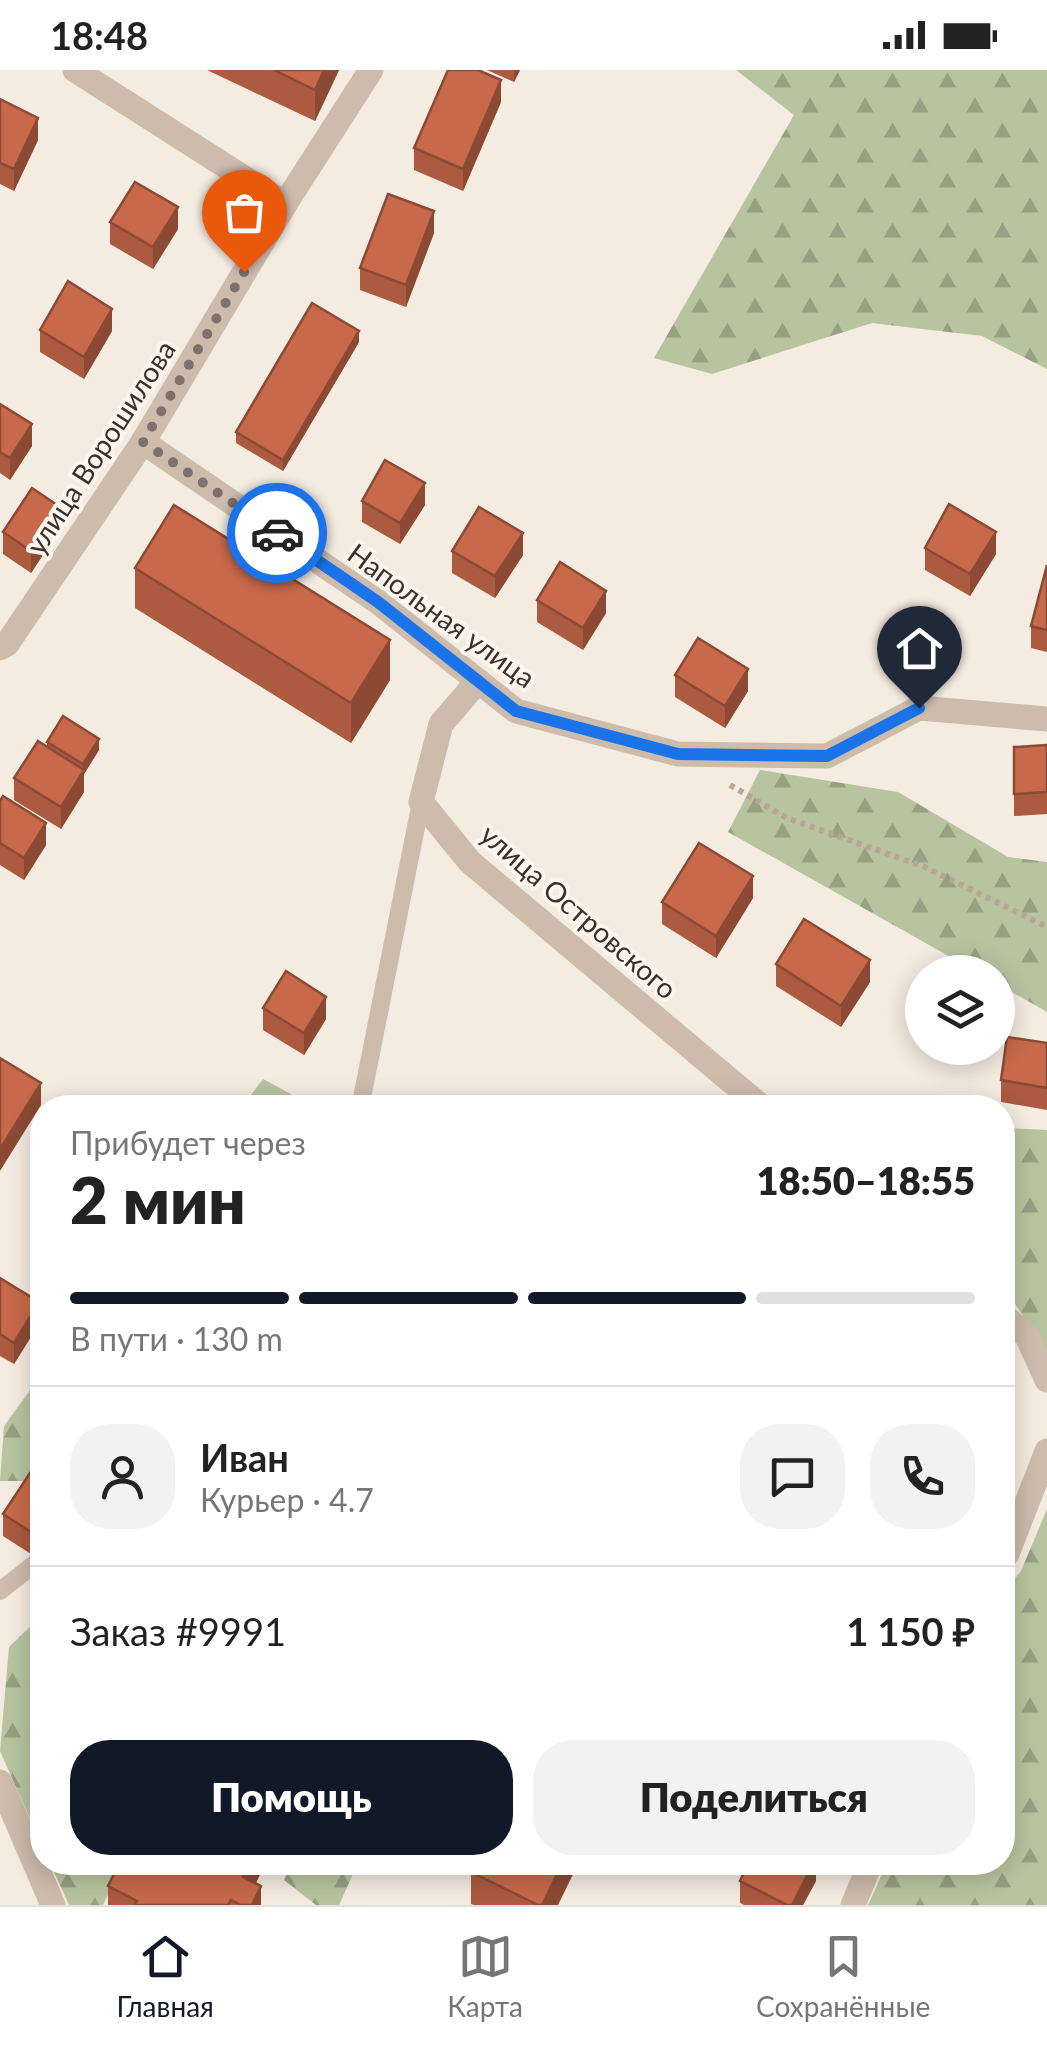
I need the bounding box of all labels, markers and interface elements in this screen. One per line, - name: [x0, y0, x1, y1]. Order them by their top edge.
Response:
- text: 18:48: [50, 12, 148, 58]
- pin: [202, 170, 287, 273]
- icon: bag: [217, 185, 272, 240]
- street label: улица Ворошилова: [18, 334, 182, 560]
- courier: [227, 483, 327, 583]
- icon: car: [250, 506, 305, 561]
- street label: Напольная улица: [342, 536, 542, 694]
- pin: [877, 606, 962, 709]
- icon: home: [892, 621, 947, 676]
- street label: улица Островского: [474, 817, 684, 1005]
- map controls: [905, 955, 1015, 1065]
- button: layers: [905, 955, 1015, 1065]
- text: Прибудет через: [70, 1123, 306, 1162]
- text: 18:50–18:55: [756, 1157, 975, 1203]
- text: 2 мин: [70, 1160, 246, 1238]
- text: В пути · 130 m: [70, 1319, 283, 1358]
- button: person: [70, 1424, 175, 1529]
- button: chat: [740, 1424, 845, 1529]
- button: phone: [870, 1424, 975, 1529]
- text: Иван: [200, 1434, 289, 1480]
- text: Курьер · 4.7: [200, 1480, 374, 1519]
- text: Заказ #9991: [70, 1608, 286, 1654]
- text: 1 150 ₽: [846, 1608, 975, 1654]
- button: Помощь: [70, 1740, 513, 1855]
- button: Поделиться: [533, 1740, 975, 1855]
- tab: Главная: [117, 1929, 214, 2023]
- tab: Карта: [447, 1929, 523, 2023]
- tab: Сохранённые: [756, 1929, 930, 2023]

